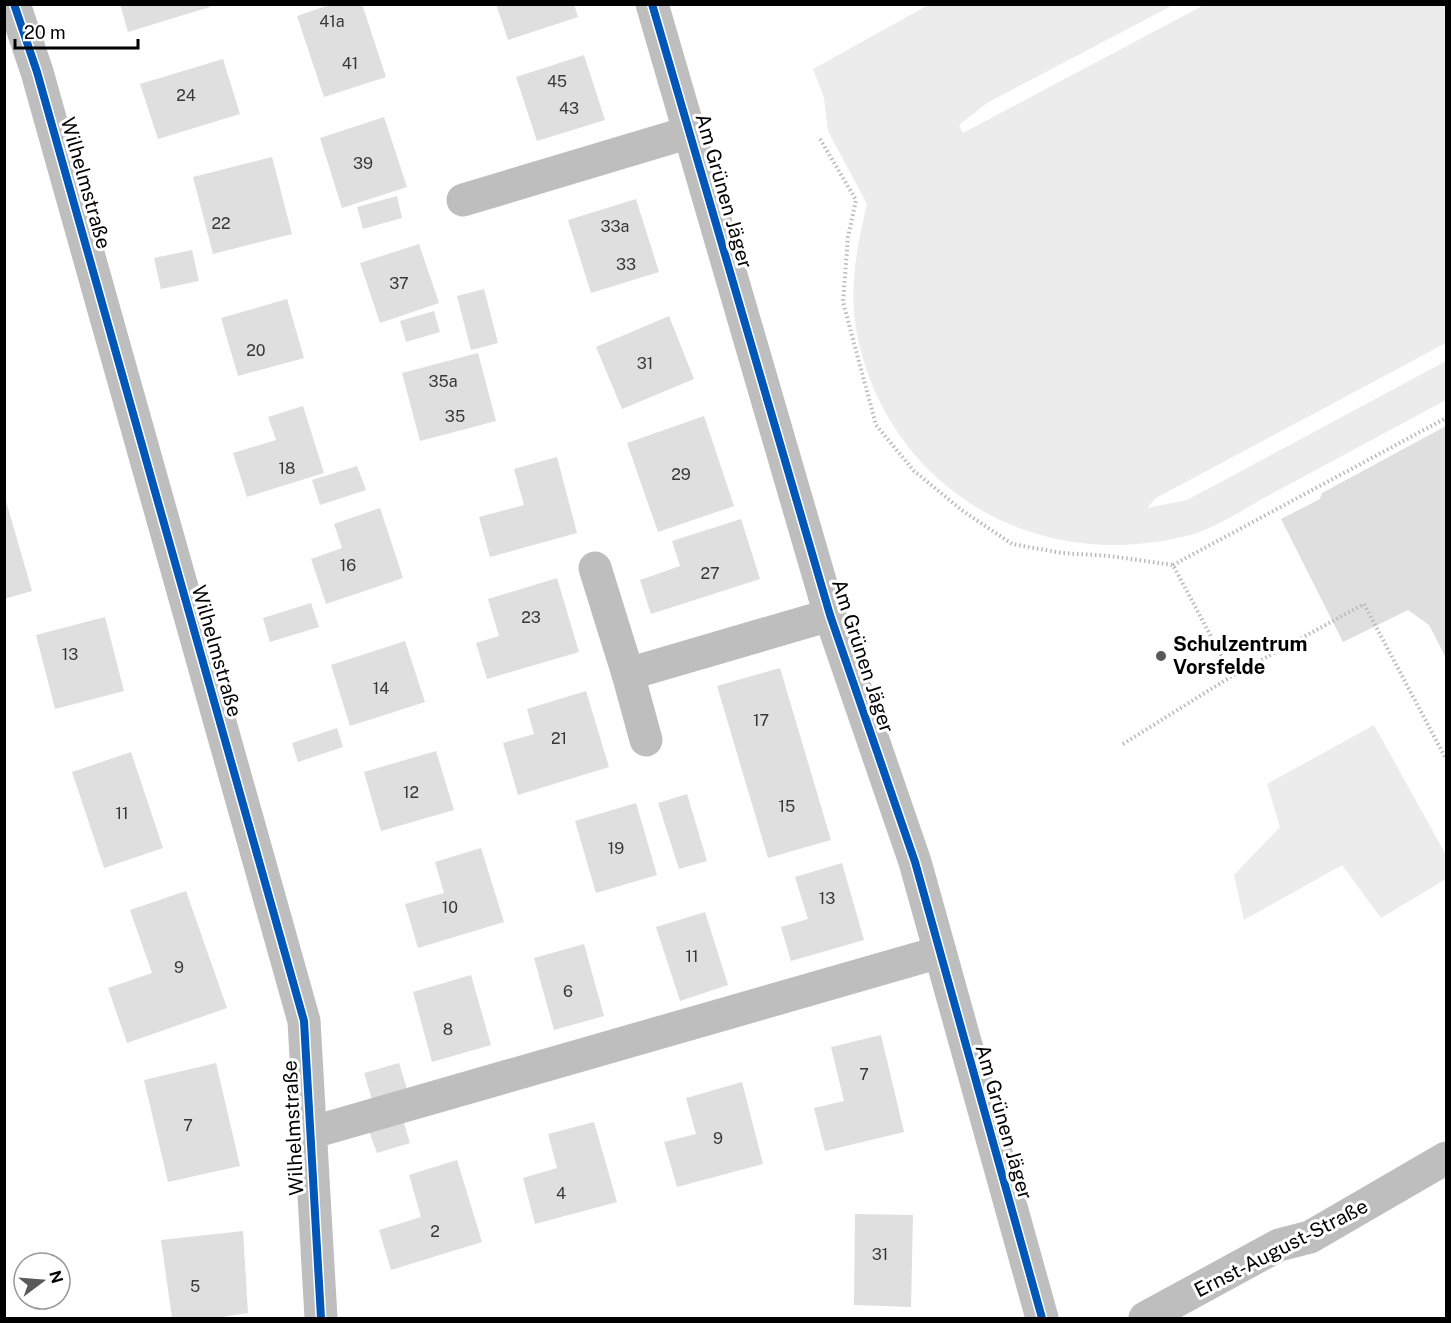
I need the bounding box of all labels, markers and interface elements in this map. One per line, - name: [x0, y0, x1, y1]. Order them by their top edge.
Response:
- scale bar: [15, 12, 138, 50]
- house number: 41a: [319, 12, 345, 31]
- text: 20 m: [24, 22, 66, 43]
- house number: 41: [342, 54, 358, 73]
- house number: 45: [547, 72, 567, 91]
- house number: 24: [176, 86, 196, 105]
- house number: 43: [559, 99, 579, 118]
- street label: Am Grünen Jäger: [690, 111, 758, 271]
- street label: Wilhelmstraße: [56, 115, 116, 251]
- house number: 39: [353, 154, 373, 173]
- house number: 22: [211, 214, 231, 233]
- house number: 33a: [601, 217, 629, 236]
- house number: 33: [616, 255, 636, 274]
- house number: 37: [389, 274, 409, 293]
- house number: 20: [246, 341, 266, 360]
- house number: 31: [637, 354, 653, 373]
- house number: 35a: [428, 372, 458, 391]
- house number: 35: [445, 407, 465, 426]
- house number: 18: [279, 459, 295, 478]
- house number: 29: [671, 465, 691, 484]
- house number: 16: [340, 556, 356, 575]
- house number: 27: [700, 564, 720, 583]
- street label: Am Grünen Jäger: [827, 576, 899, 736]
- street label: Wilhelmstraße: [187, 583, 247, 719]
- house number: 23: [521, 608, 541, 627]
- place label: Schulzentrum Vorsfelde: [1173, 632, 1307, 679]
- house number: 13: [62, 645, 78, 664]
- marker: Schulzentrum Vorsfelde: [1154, 649, 1168, 663]
- house number: 14: [373, 679, 389, 698]
- house number: 17: [753, 711, 769, 730]
- house number: 21: [551, 729, 567, 748]
- house number: 12: [403, 783, 419, 802]
- house number: 15: [779, 797, 795, 816]
- house number: 11: [115, 804, 129, 823]
- house number: 19: [608, 839, 624, 858]
- house number: 13: [819, 889, 835, 908]
- house number: 10: [442, 898, 458, 917]
- house number: 11: [685, 947, 699, 966]
- house number: 9: [174, 958, 184, 977]
- house number: 6: [563, 982, 573, 1001]
- house number: 8: [443, 1020, 453, 1039]
- street label: Am Grünen Jäger: [970, 1042, 1038, 1202]
- street label: Wilhelmstraße: [277, 1060, 309, 1196]
- house number: 7: [859, 1065, 869, 1084]
- house number: 7: [183, 1116, 193, 1135]
- house number: 9: [713, 1129, 723, 1148]
- house number: 4: [556, 1184, 566, 1203]
- street label: Ernst-August-Straße: [1190, 1194, 1372, 1302]
- house number: 2: [430, 1222, 440, 1241]
- house number: 31: [872, 1245, 888, 1264]
- north arrow: [12, 1251, 72, 1311]
- text: N: [45, 1268, 67, 1286]
- house number: 5: [190, 1277, 200, 1296]

